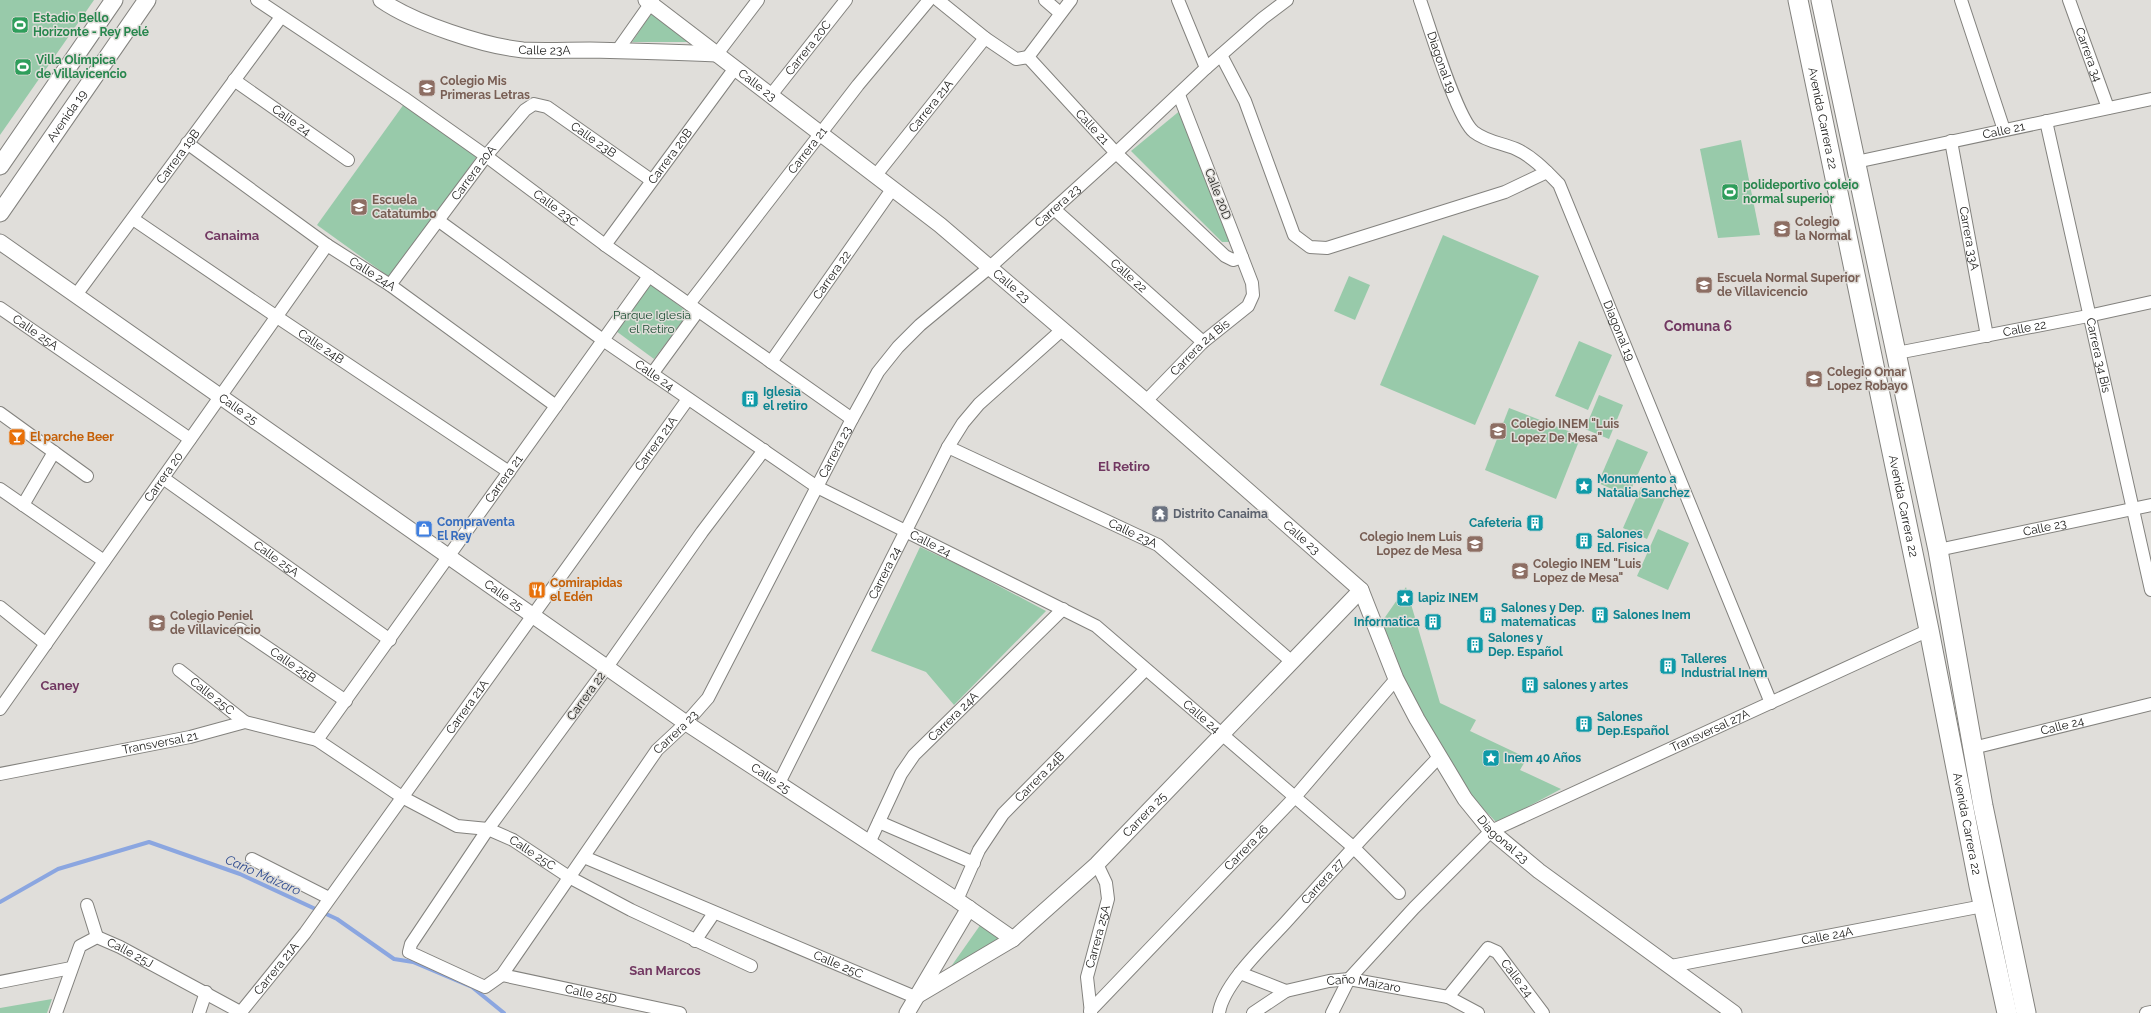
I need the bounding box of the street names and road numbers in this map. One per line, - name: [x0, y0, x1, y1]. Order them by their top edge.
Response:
- street label: Carrera 20C: [782, 18, 834, 78]
- street label: Carrera 34: [2072, 25, 2105, 84]
- street label: Diagonal 19: [1424, 30, 1459, 95]
- street label: Calle 23A: [518, 43, 571, 57]
- street label: Calle 23: [735, 66, 779, 104]
- street label: Avenida Carrera 22: [1805, 66, 1840, 171]
- street label: Carrera 21A: [906, 77, 956, 135]
- street label: Avenida 19: [44, 87, 90, 144]
- street label: Calle 24: [269, 102, 314, 139]
- street label: Calle 21: [1073, 106, 1112, 148]
- street label: Calle 23B: [568, 119, 619, 160]
- street label: Calle 21: [1981, 119, 2026, 142]
- street label: Carrera 21: [785, 124, 830, 177]
- street label: Carrera 20B: [645, 126, 695, 187]
- street label: Carrera 19B: [153, 127, 203, 187]
- street label: Carrera 20A: [448, 142, 499, 203]
- street label: Calle 20D: [1202, 166, 1234, 222]
- street label: Carrera 23: [1032, 182, 1083, 230]
- street label: Calle 23C: [530, 187, 581, 229]
- street label: Carrera 33A: [1956, 205, 1982, 272]
- street label: Carrera 22: [810, 248, 854, 302]
- street label: Calle 24A: [347, 254, 398, 294]
- street label: Calle 22: [1108, 256, 1150, 295]
- street label: Calle 23: [990, 266, 1033, 306]
- street label: Diagonal 19: [1600, 298, 1637, 363]
- street label: Calle 25A: [10, 312, 61, 353]
- street label: Carrera 24 Bis: [1167, 316, 1233, 379]
- street label: Carrera 34 Bis: [2083, 316, 2114, 394]
- street label: Calle 22: [2002, 317, 2048, 339]
- street label: Calle 24B: [295, 326, 347, 367]
- street label: Calle 24: [632, 357, 677, 394]
- street label: Calle 25: [216, 391, 261, 428]
- street label: Carrera 21A: [632, 414, 680, 473]
- street label: Carrera 23: [816, 424, 854, 480]
- street label: Carrera 20: [141, 449, 186, 504]
- street label: Carrera 21: [482, 452, 526, 505]
- street label: Avenida Carrera 22: [1886, 454, 1921, 559]
- street label: Calle 23A: [1106, 516, 1159, 551]
- street label: Calle 23: [2022, 516, 2068, 539]
- street label: Calle 23: [1280, 518, 1323, 557]
- street label: Calle 24: [908, 527, 954, 560]
- street label: Calle 25A: [251, 538, 302, 580]
- street label: Carrera 24: [866, 544, 904, 602]
- street label: Calle 25: [481, 577, 526, 614]
- street label: Calle 25B: [267, 644, 318, 685]
- street label: Carrera 22: [564, 669, 608, 723]
- street label: Calle 25C: [187, 674, 237, 718]
- street label: Carrera 21A: [443, 677, 491, 737]
- street label: Carrera 24A: [925, 689, 981, 744]
- street label: Calle 24: [1180, 697, 1223, 737]
- street label: Transversal 27A: [1668, 706, 1752, 755]
- street label: Carrera 23: [650, 708, 701, 757]
- street label: Calle 24: [2039, 714, 2086, 738]
- street label: Transversal 21: [121, 728, 199, 757]
- street label: Carrera 24B: [1012, 749, 1067, 805]
- street label: Calle 25: [748, 760, 793, 797]
- street label: Avenida Carrera 22: [1950, 771, 1984, 876]
- street label: Carrera 25: [1120, 789, 1170, 840]
- street label: Diagonal 23: [1474, 813, 1531, 866]
- street label: Carrera 26: [1221, 822, 1271, 873]
- street label: Calle 25C: [507, 833, 558, 873]
- street label: Carrera 27: [1298, 855, 1347, 907]
- street label: Carrera 25A: [1083, 904, 1113, 970]
- street label: Calle 24A: [1800, 924, 1854, 948]
- street label: Calle 25J: [105, 935, 155, 971]
- street label: Carrera 21A: [251, 939, 302, 998]
- street label: Calle 25C: [811, 948, 865, 981]
- street label: Calle 24: [1498, 956, 1536, 1000]
- street label: Caño Maizaro: [1326, 972, 1402, 995]
- street label: Calle 25D: [564, 982, 619, 1006]

